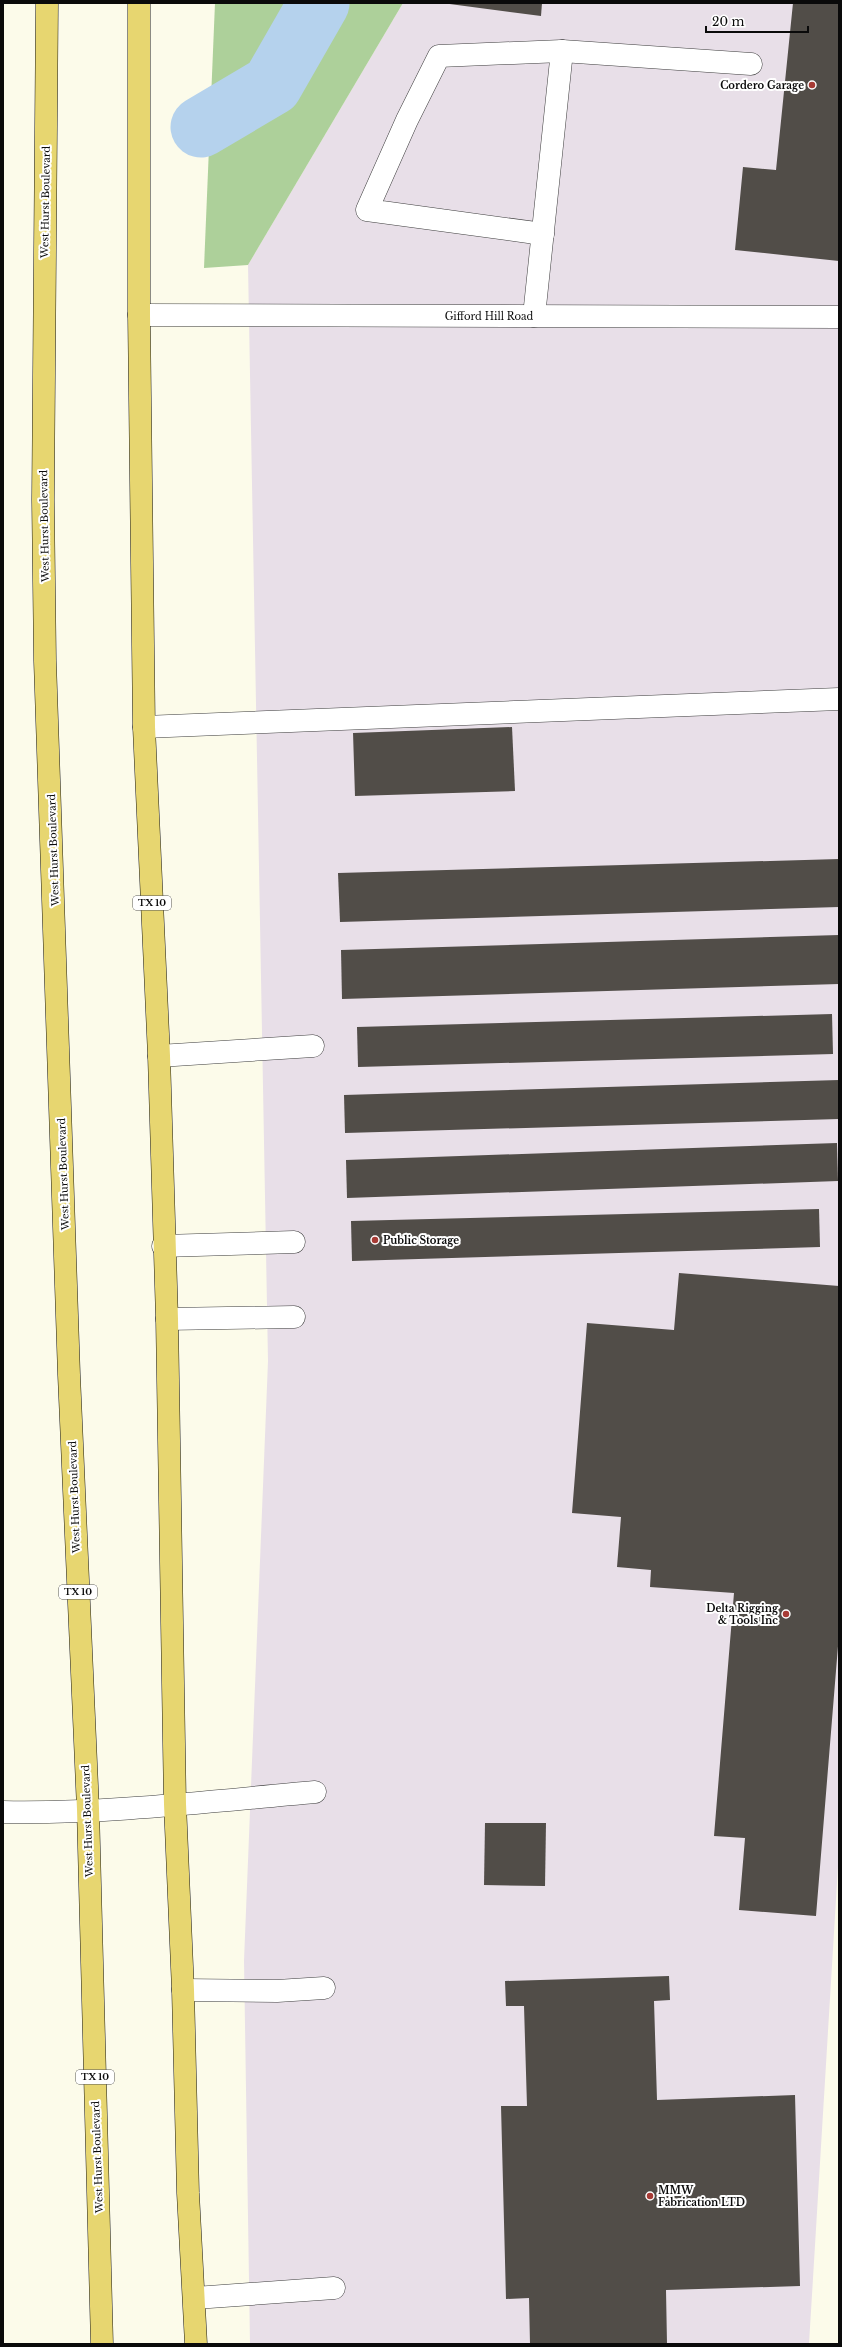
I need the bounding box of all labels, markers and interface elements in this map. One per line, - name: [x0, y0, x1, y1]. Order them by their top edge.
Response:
- scale bar: [706, 8, 808, 34]
- text: 20 m: [712, 14, 744, 29]
- place label: Cordero Garage: [720, 79, 804, 92]
- marker: Cordero Garage: [807, 80, 817, 90]
- street label: West Hurst Boulevard: [38, 145, 53, 259]
- street label: Gifford Hill Road: [445, 310, 534, 323]
- street label: West Hurst Boulevard: [37, 469, 52, 583]
- street label: West Hurst Boulevard: [45, 793, 62, 907]
- road number: TX 10: [133, 896, 171, 910]
- street label: West Hurst Boulevard: [55, 1117, 72, 1231]
- place label: Public Storage: [383, 1234, 459, 1247]
- marker: Public Storage: [370, 1235, 380, 1245]
- street label: West Hurst Boulevard: [66, 1440, 83, 1554]
- road number: TX 10: [59, 1585, 97, 1599]
- place label: Delta Rigging & Tools Inc: [706, 1602, 779, 1627]
- marker: Delta Rigging & Tools Inc: [781, 1609, 791, 1619]
- street label: West Hurst Boulevard: [79, 1764, 96, 1878]
- road number: TX 10: [76, 2070, 114, 2084]
- street label: West Hurst Boulevard: [89, 2100, 106, 2214]
- place label: MMW Fabrication LTD: [658, 2184, 745, 2209]
- marker: MMW Fabrication LTD: [645, 2191, 655, 2201]

